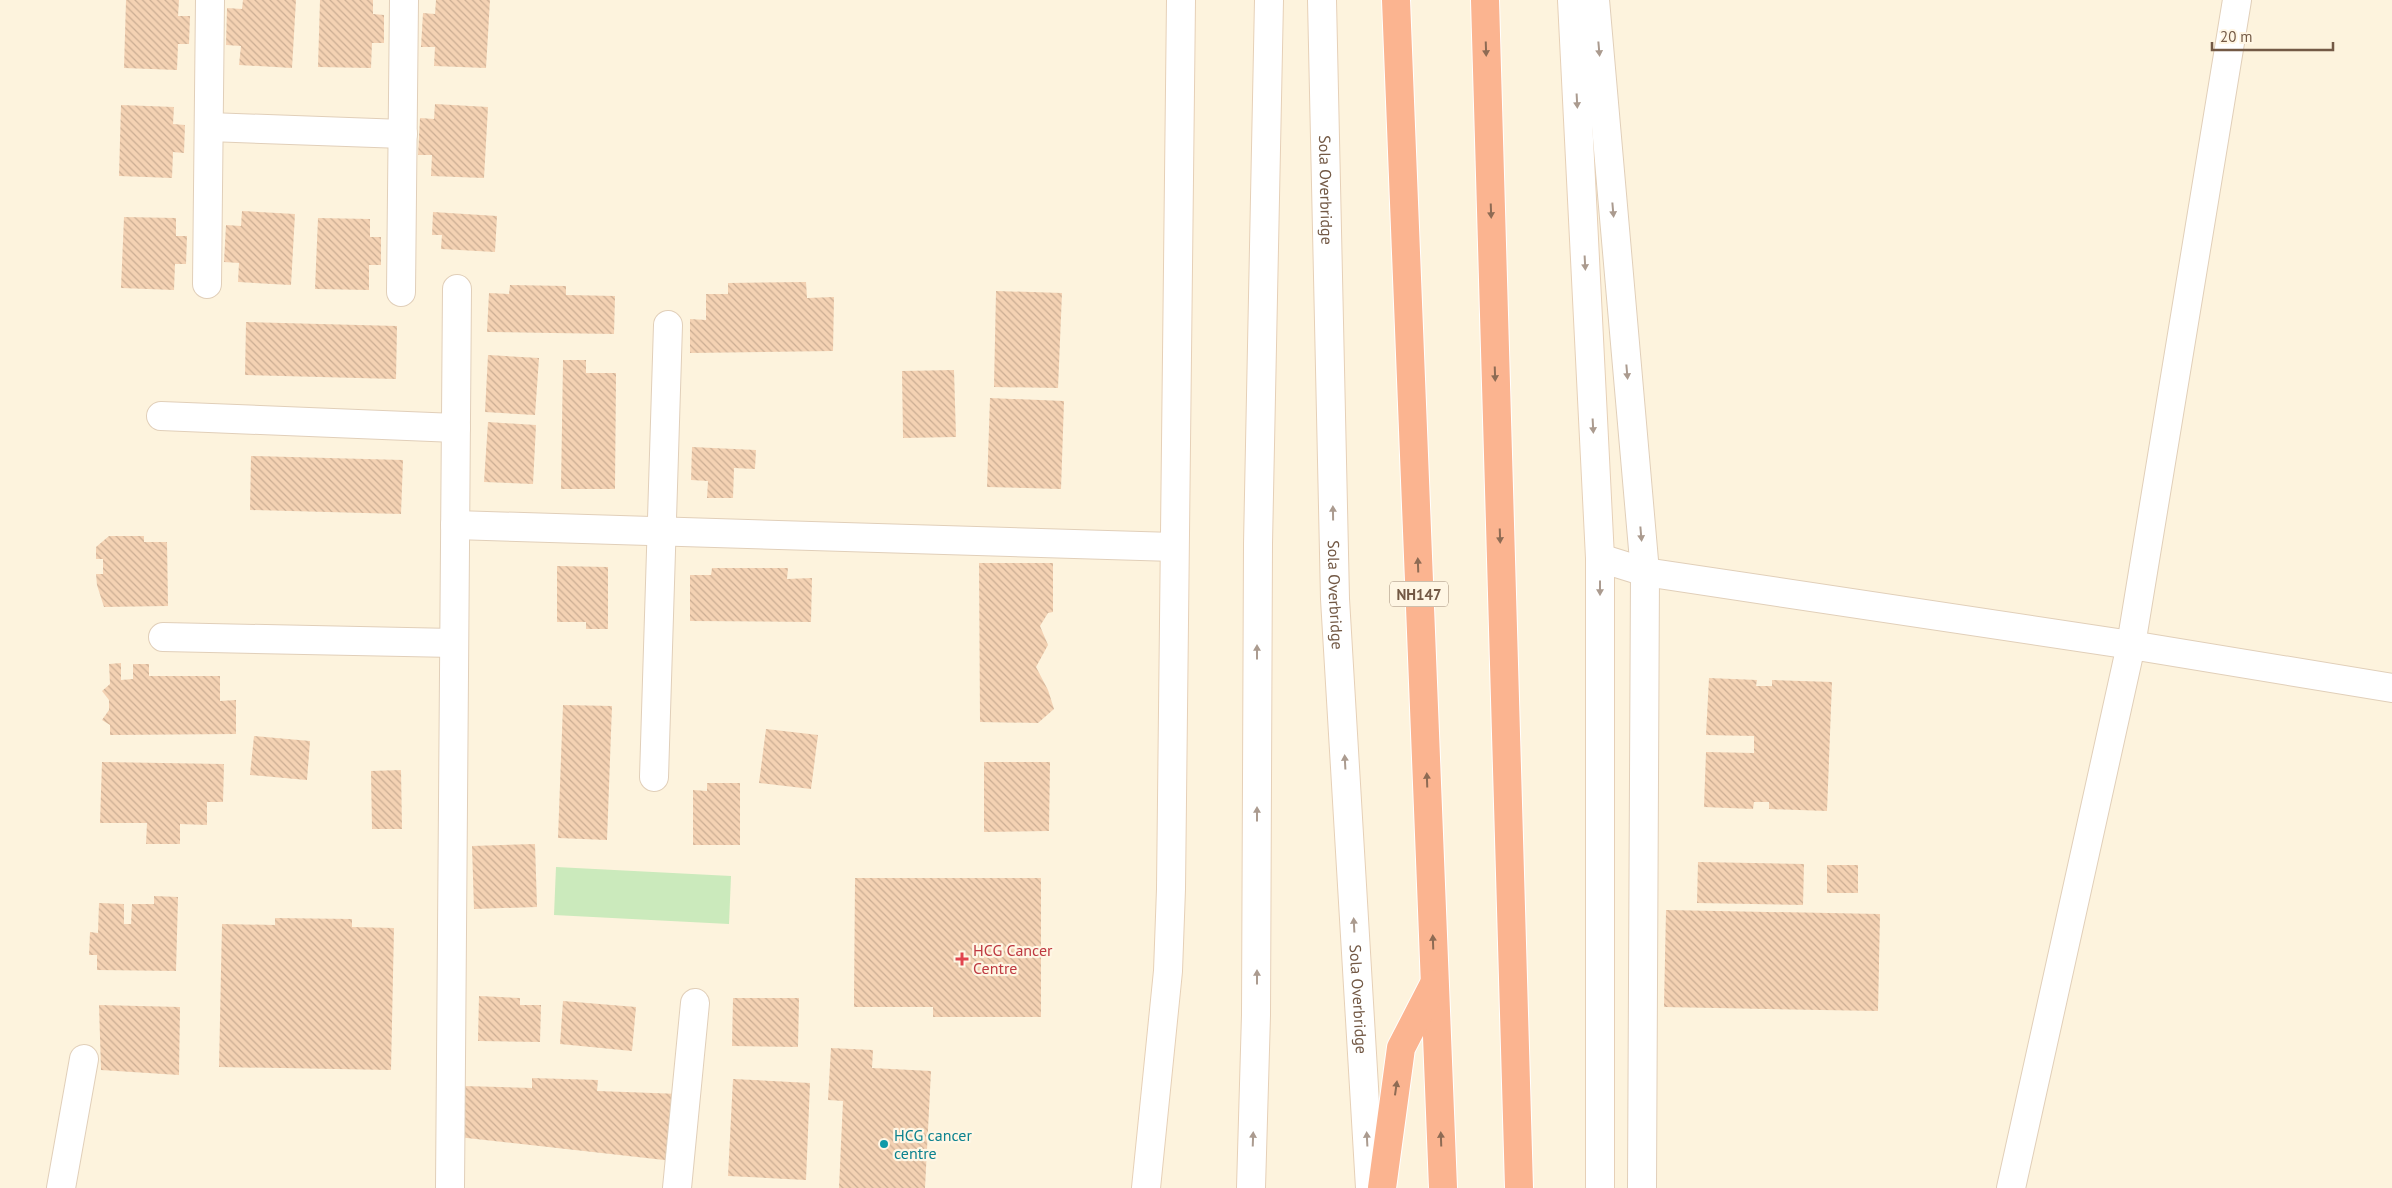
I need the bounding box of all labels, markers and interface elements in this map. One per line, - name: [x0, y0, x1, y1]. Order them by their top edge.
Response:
- scale bar: [2212, 20, 2333, 52]
- text: 20 m: [2220, 27, 2253, 46]
- one-way arrow: [1482, 41, 1490, 57]
- one-way arrow: [1595, 41, 1603, 57]
- one-way arrow: [1574, 93, 1582, 109]
- street label: Sola Overbridge: [1315, 135, 1337, 245]
- one-way arrow: [1487, 203, 1495, 219]
- one-way arrow: [1610, 203, 1618, 219]
- one-way arrow: [1582, 256, 1590, 272]
- one-way arrow: [1624, 365, 1632, 381]
- one-way arrow: [1492, 366, 1500, 382]
- one-way arrow: [1590, 418, 1598, 434]
- one-way arrow: [1329, 505, 1337, 521]
- one-way arrow: [1638, 527, 1646, 543]
- one-way arrow: [1496, 528, 1504, 544]
- street label: Sola Overbridge: [1324, 540, 1348, 650]
- one-way arrow: [1414, 557, 1422, 573]
- one-way arrow: [1596, 580, 1604, 596]
- road number: NH147: [1390, 582, 1448, 606]
- one-way arrow: [1253, 644, 1261, 660]
- one-way arrow: [1340, 754, 1348, 770]
- one-way arrow: [1422, 771, 1430, 787]
- one-way arrow: [1253, 806, 1261, 822]
- one-way arrow: [1350, 916, 1358, 932]
- one-way arrow: [1429, 934, 1437, 950]
- place label: HCG Cancer Centre: [973, 940, 1053, 978]
- street label: Sola Overbridge: [1346, 944, 1372, 1054]
- marker: HCG Cancer Centre: [955, 952, 969, 966]
- one-way arrow: [1253, 969, 1261, 985]
- one-way arrow: [1392, 1079, 1400, 1095]
- place label: HCG cancer centre: [894, 1125, 972, 1163]
- one-way arrow: [1249, 1131, 1257, 1147]
- one-way arrow: [1362, 1131, 1370, 1147]
- one-way arrow: [1437, 1131, 1445, 1147]
- marker: HCG cancer centre: [878, 1138, 890, 1150]

